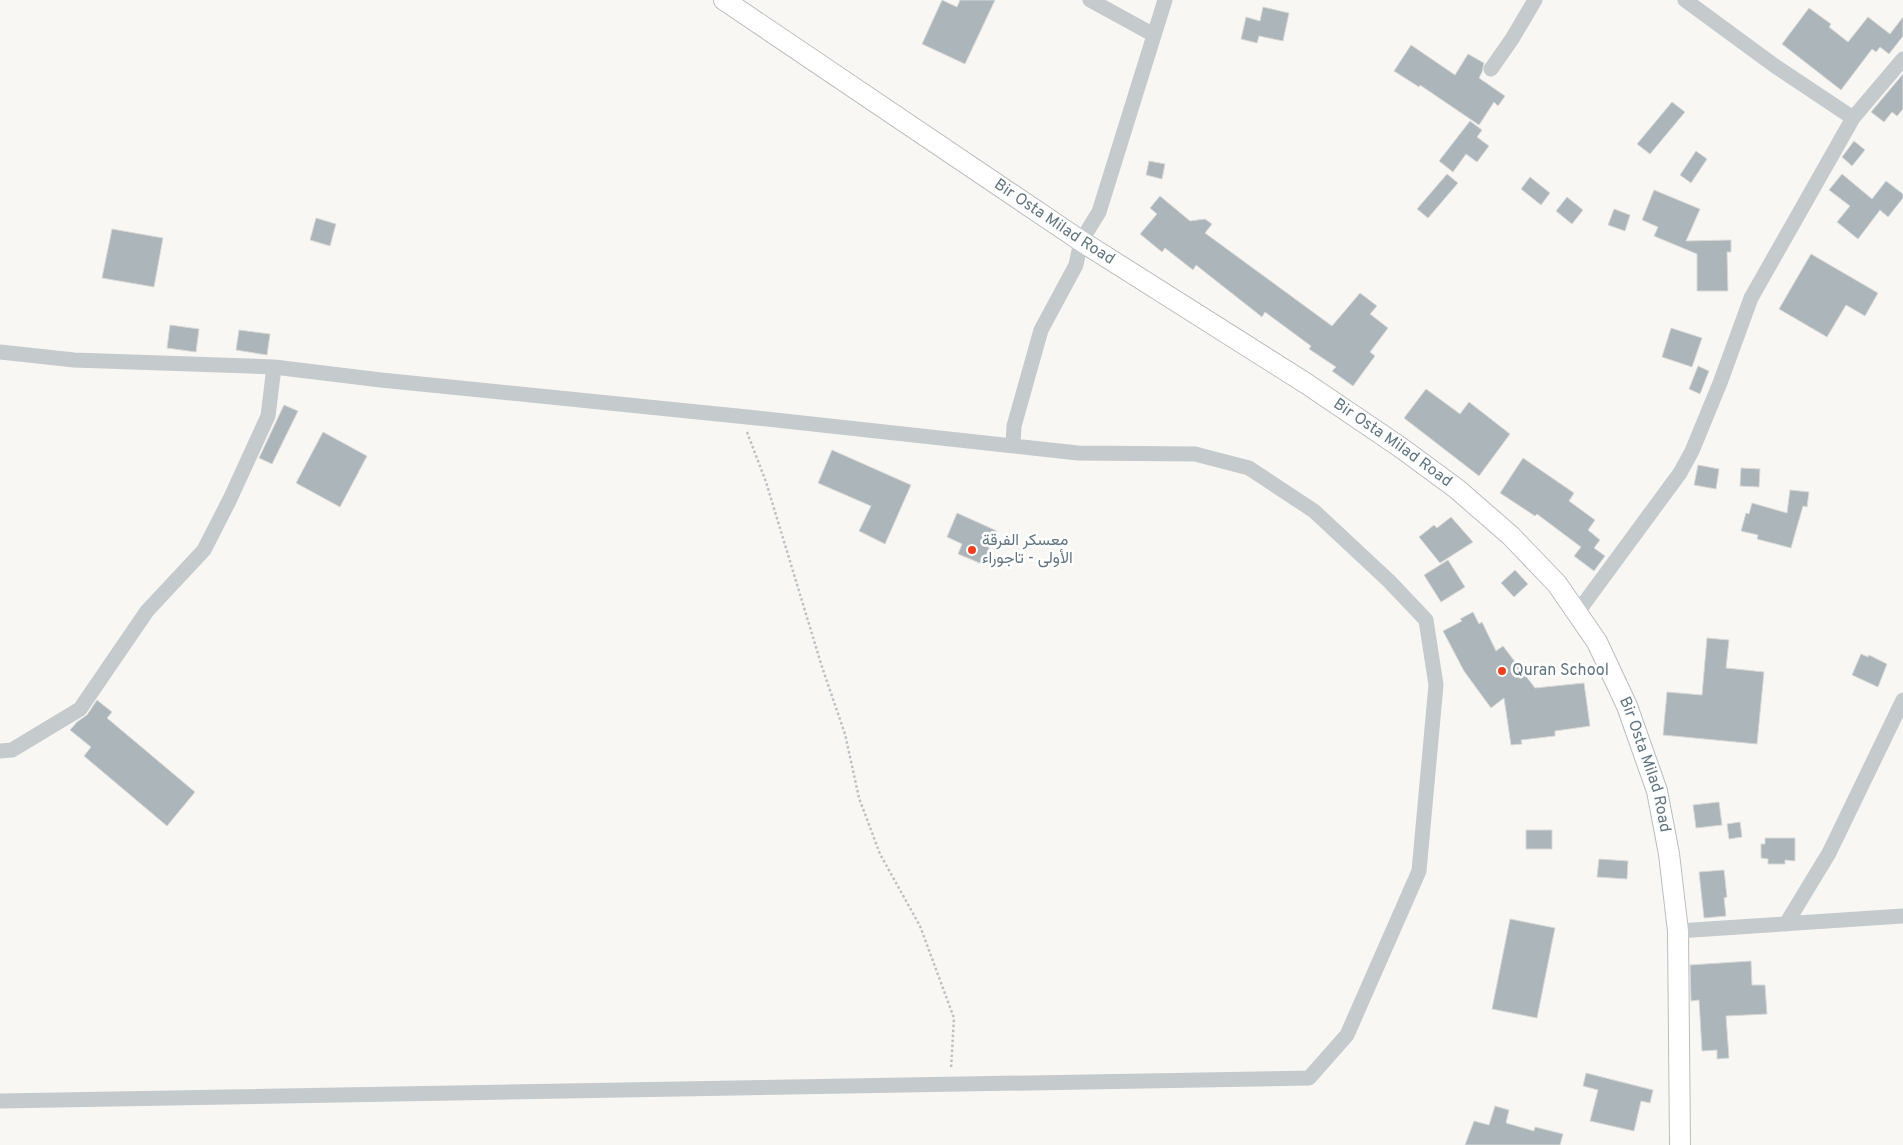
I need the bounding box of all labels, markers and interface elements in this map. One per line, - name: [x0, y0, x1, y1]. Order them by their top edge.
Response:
- street label: Bir Osta Milad Road: [990, 175, 1118, 270]
- street label: Bir Osta Milad Road: [1329, 394, 1456, 492]
- place label: معسكر الفرقة الأولى - تاجوراء: [982, 531, 1073, 569]
- marker: معسكر الفرقة الأولى - تاجوراء: [966, 544, 978, 556]
- place label: Quran School: [1512, 661, 1609, 681]
- marker: Quran School: [1496, 665, 1508, 677]
- street label: Bir Osta Milad Road: [1614, 694, 1675, 834]

